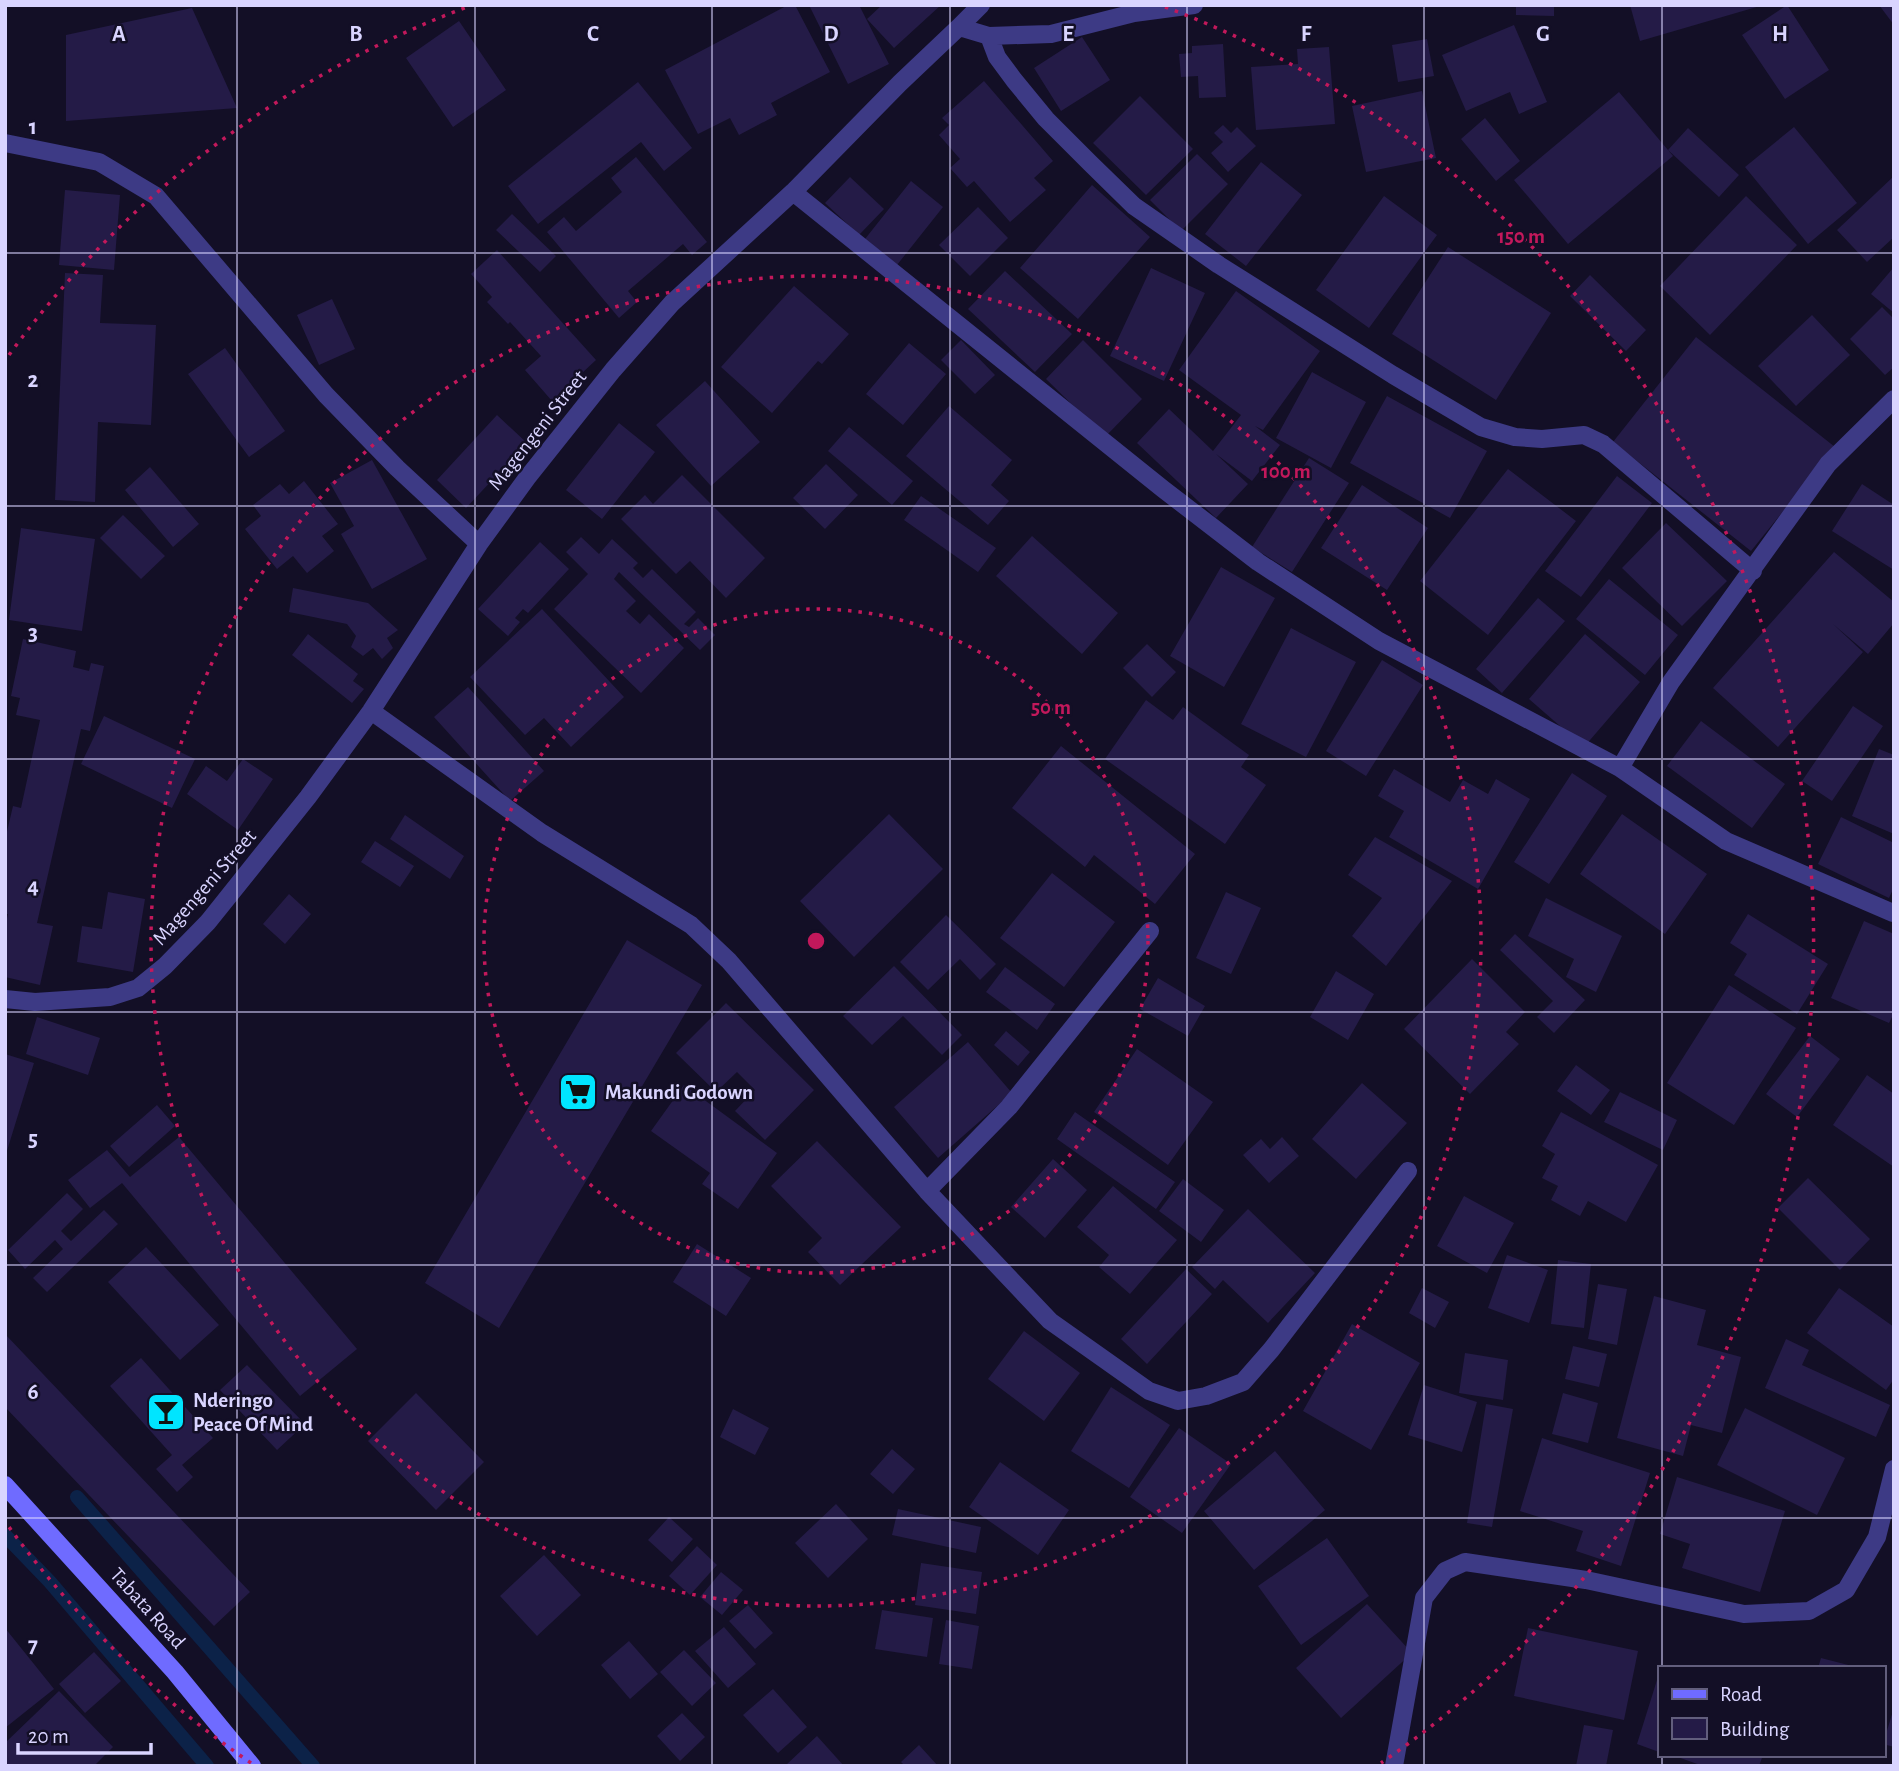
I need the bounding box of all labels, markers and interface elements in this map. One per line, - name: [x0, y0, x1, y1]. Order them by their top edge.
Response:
- text: A: [112, 23, 126, 46]
- text: B: [349, 23, 363, 46]
- text: C: [587, 23, 599, 46]
- text: D: [823, 23, 839, 46]
- text: E: [1062, 23, 1074, 46]
- text: F: [1301, 23, 1312, 46]
- text: G: [1536, 23, 1550, 46]
- text: H: [1772, 23, 1788, 46]
- text: 1: [29, 116, 37, 139]
- text: 150 m: [1497, 226, 1545, 247]
- street label: Magengeni Street: [484, 366, 591, 494]
- text: 2: [28, 369, 39, 392]
- text: 100 m: [1261, 461, 1311, 482]
- text: 3: [28, 622, 38, 645]
- text: 50 m: [1031, 697, 1071, 718]
- street label: Magengeni Street: [149, 825, 260, 949]
- text: 4: [27, 875, 39, 898]
- centre of rings: [804, 929, 828, 953]
- supermarket icon: Makundi Godown: [557, 1071, 599, 1113]
- place label: Makundi Godown: [605, 1082, 753, 1103]
- text: 5: [28, 1128, 38, 1151]
- text: 6: [27, 1381, 39, 1404]
- place label: Nderingo Peace Of Mind: [193, 1390, 313, 1435]
- bar icon: Nderingo Peace Of Mind: [145, 1391, 187, 1433]
- street label: Tabata Road: [106, 1564, 189, 1653]
- text: 7: [28, 1634, 38, 1657]
- legend: [1658, 1666, 1885, 1757]
- text: Road: [1720, 1684, 1762, 1705]
- scale bar: [18, 1712, 150, 1756]
- text: Building: [1720, 1719, 1790, 1740]
- text: 20 m: [28, 1726, 69, 1747]

